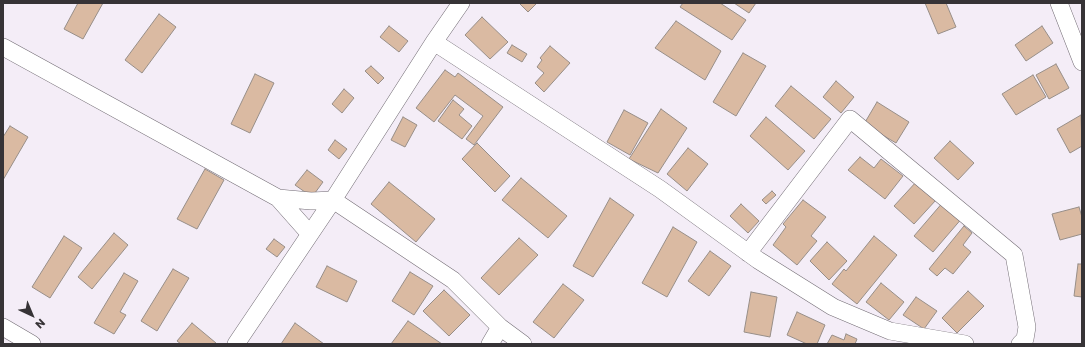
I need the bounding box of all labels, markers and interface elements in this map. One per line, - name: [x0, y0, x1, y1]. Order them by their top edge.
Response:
- north arrow: [12, 295, 52, 335]
- text: N: [32, 315, 49, 332]

